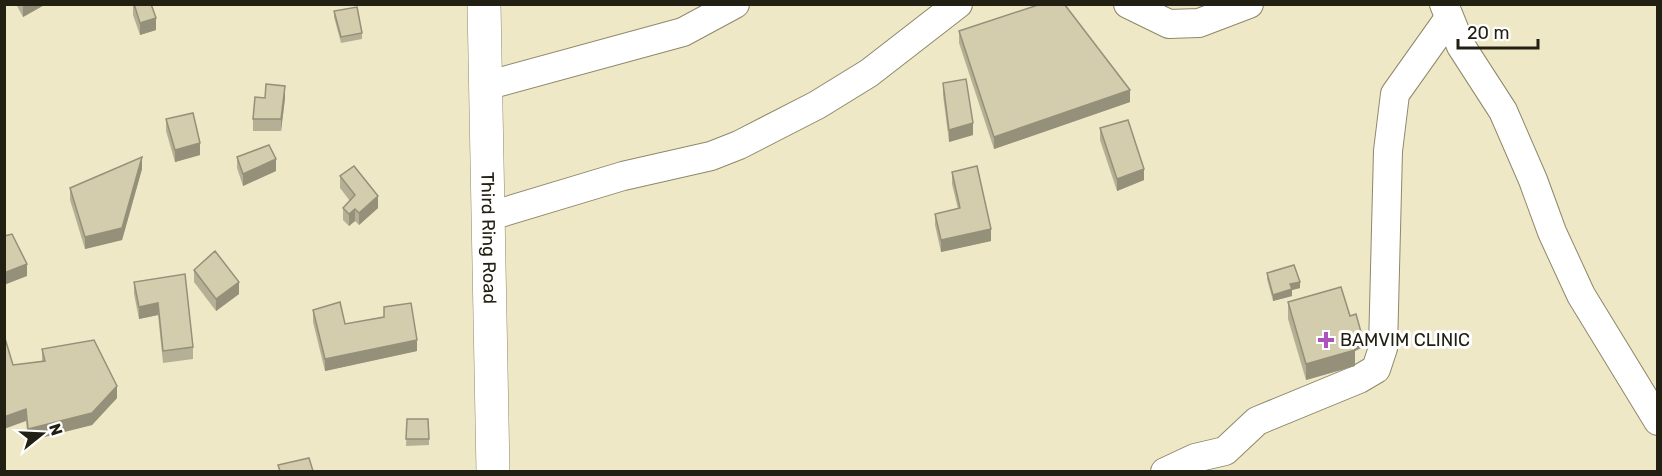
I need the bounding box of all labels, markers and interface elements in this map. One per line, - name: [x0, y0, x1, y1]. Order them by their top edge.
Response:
- scale bar: [1458, 12, 1538, 50]
- text: 20 m: [1467, 22, 1509, 44]
- street label: Third Ring Road: [476, 172, 501, 304]
- place label: BAMVIM CLINIC: [1340, 329, 1470, 351]
- marker: BAMVIM CLINIC: [1317, 331, 1335, 349]
- north arrow: [12, 404, 72, 464]
- text: N: [45, 421, 67, 438]

